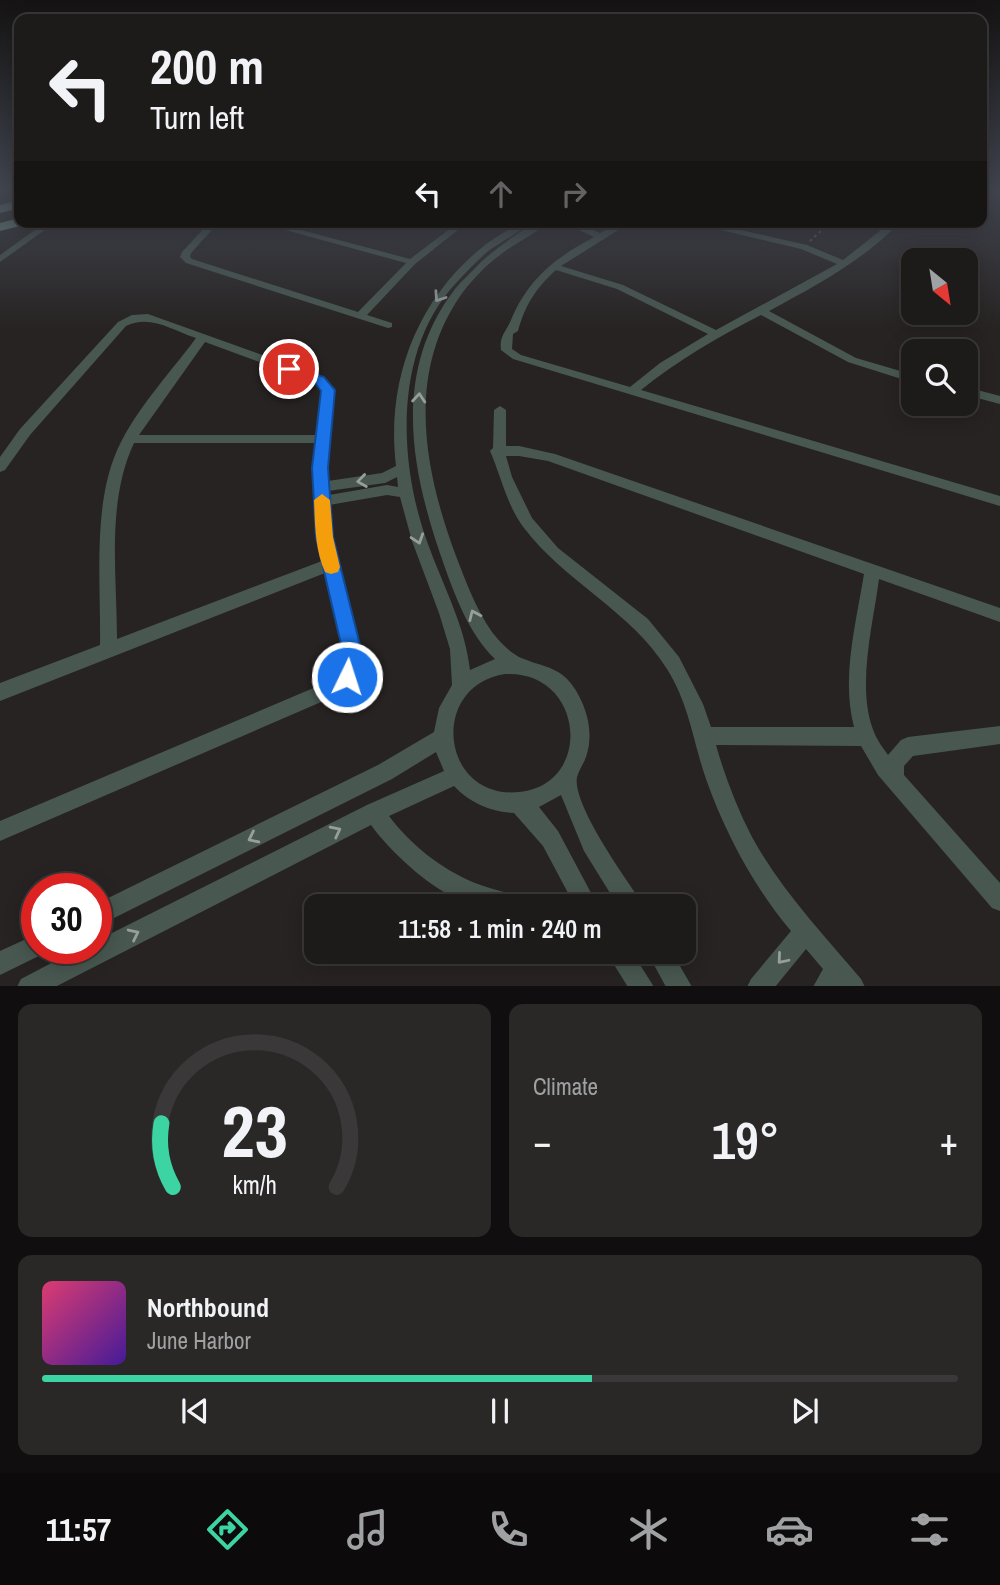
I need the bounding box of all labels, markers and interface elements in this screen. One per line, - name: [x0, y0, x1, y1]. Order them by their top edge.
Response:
- text: 200 m: [150, 33, 264, 99]
- icon: left: [35, 42, 126, 133]
- text: Turn left: [150, 96, 244, 139]
- icon: left: [409, 175, 447, 213]
- icon: ahead: [482, 175, 520, 213]
- icon: right: [555, 175, 593, 213]
- north arrow: [901, 248, 978, 326]
- map controls: [901, 248, 978, 416]
- one-way arrow: [434, 290, 447, 303]
- pin: [259, 339, 319, 399]
- button: search: [901, 339, 978, 416]
- icon: arrive: [270, 350, 308, 388]
- one-way arrow: [411, 392, 426, 404]
- one-way arrow: [356, 473, 368, 488]
- one-way arrow: [410, 532, 425, 544]
- one-way arrow: [468, 610, 482, 623]
- position arrow: [310, 640, 384, 714]
- one-way arrow: [329, 826, 342, 840]
- one-way arrow: [248, 829, 260, 843]
- speed limit sign: 30: [21, 873, 112, 964]
- text: 11:58 · 1 min · 240 m: [398, 911, 602, 946]
- one-way arrow: [127, 929, 139, 943]
- one-way arrow: [778, 951, 790, 964]
- text: Climate: [533, 1071, 598, 1102]
- text: 23: [221, 1082, 288, 1180]
- text: 19°: [711, 1105, 780, 1175]
- text: −: [533, 1116, 551, 1167]
- text: +: [940, 1116, 958, 1167]
- text: km/h: [232, 1167, 277, 1201]
- text: Northbound: [147, 1290, 269, 1325]
- text: June Harbor: [147, 1325, 251, 1356]
- icon: previous: [176, 1392, 214, 1430]
- icon: pause: [481, 1392, 519, 1430]
- icon: next: [786, 1392, 824, 1430]
- icon: directions: [203, 1505, 252, 1554]
- icon: music: [343, 1505, 392, 1554]
- icon: phone: [484, 1505, 533, 1554]
- icon: climate: [624, 1505, 673, 1554]
- icon: car: [765, 1505, 814, 1554]
- icon: filters: [905, 1505, 954, 1554]
- text: 11:57: [46, 1508, 111, 1551]

